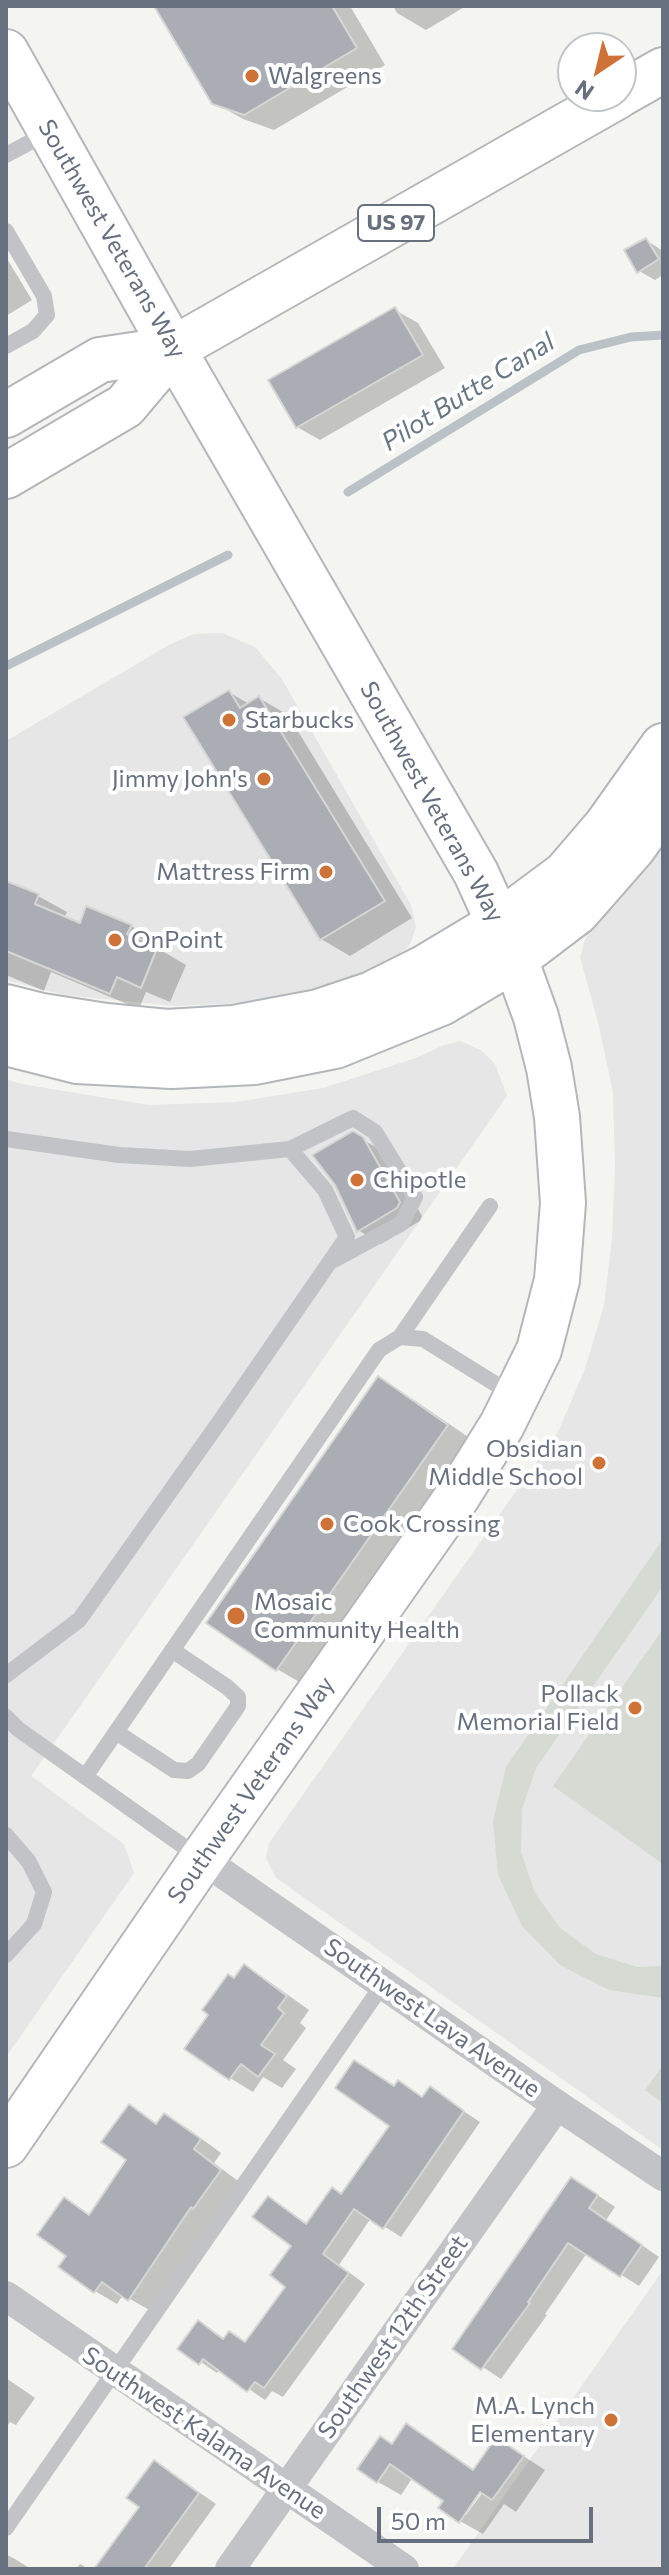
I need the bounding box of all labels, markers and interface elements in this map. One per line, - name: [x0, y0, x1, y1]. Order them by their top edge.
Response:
- north arrow: [557, 32, 637, 112]
- place label: Walgreens: [268, 62, 382, 90]
- marker: Walgreens: [243, 67, 261, 85]
- text: N: [570, 75, 599, 106]
- street label: Southwest Veterans Way: [32, 115, 192, 363]
- road number: US 97: [358, 205, 434, 241]
- water label: Pilot Butte Canal: [376, 326, 560, 458]
- street label: Southwest Veterans Way: [354, 677, 510, 927]
- place label: Starbucks: [245, 706, 354, 734]
- marker: Starbucks: [220, 711, 238, 729]
- place label: Jimmy John's: [112, 765, 248, 793]
- marker: Jimmy John's: [255, 770, 273, 788]
- place label: Mattress Firm: [156, 858, 310, 886]
- marker: Mattress Firm: [317, 863, 335, 881]
- place label: OnPoint: [131, 926, 223, 954]
- marker: OnPoint: [106, 931, 124, 949]
- place label: Chipotle: [373, 1166, 466, 1194]
- marker: Chipotle: [348, 1171, 366, 1189]
- place label: Obsidian Middle School: [428, 1435, 583, 1491]
- marker: Obsidian Middle School: [590, 1454, 608, 1472]
- place label: Cook Crossing: [343, 1510, 500, 1538]
- marker: Cook Crossing: [318, 1515, 336, 1533]
- place label: Mosaic Community Health: [254, 1588, 460, 1644]
- marker: Mosaic Community Health: [225, 1605, 247, 1627]
- street label: Southwest Veterans Way: [162, 1671, 340, 1909]
- place label: Pollack Memorial Field: [457, 1680, 619, 1736]
- marker: Pollack Memorial Field: [626, 1699, 644, 1717]
- street label: Southwest Lava Avenue: [318, 1932, 546, 2104]
- street label: Southwest 12th Street: [312, 2230, 474, 2444]
- street label: Southwest Kalama Avenue: [77, 2341, 331, 2525]
- place label: M.A. Lynch Elementary: [470, 2392, 595, 2448]
- marker: M.A. Lynch Elementary: [602, 2411, 620, 2429]
- scale bar: [381, 2491, 597, 2541]
- text: 50 m: [391, 2506, 446, 2535]

